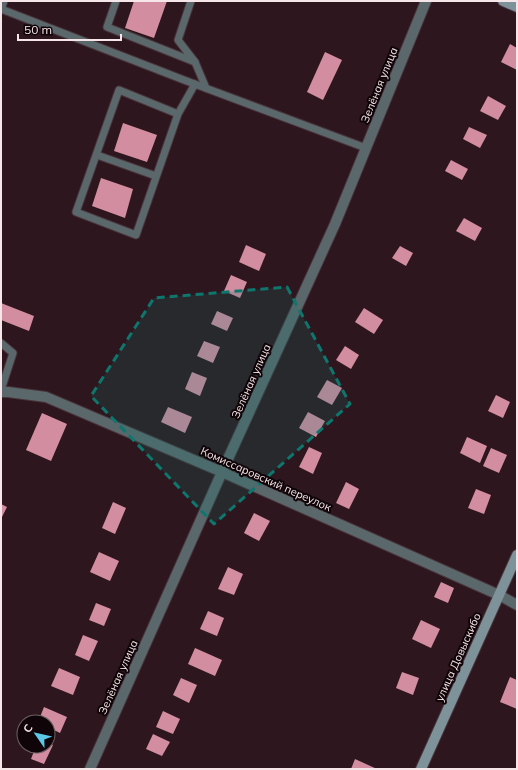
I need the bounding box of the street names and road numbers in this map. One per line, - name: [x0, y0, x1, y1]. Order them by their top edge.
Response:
- street label: Зелёная улица: [358, 45, 400, 125]
- street label: Зелёная улица: [228, 342, 274, 420]
- street label: Комиссаровский переулок: [198, 444, 334, 514]
- street label: улица Довыскибо: [432, 611, 484, 703]
- street label: Зелёная улица: [95, 638, 141, 716]

